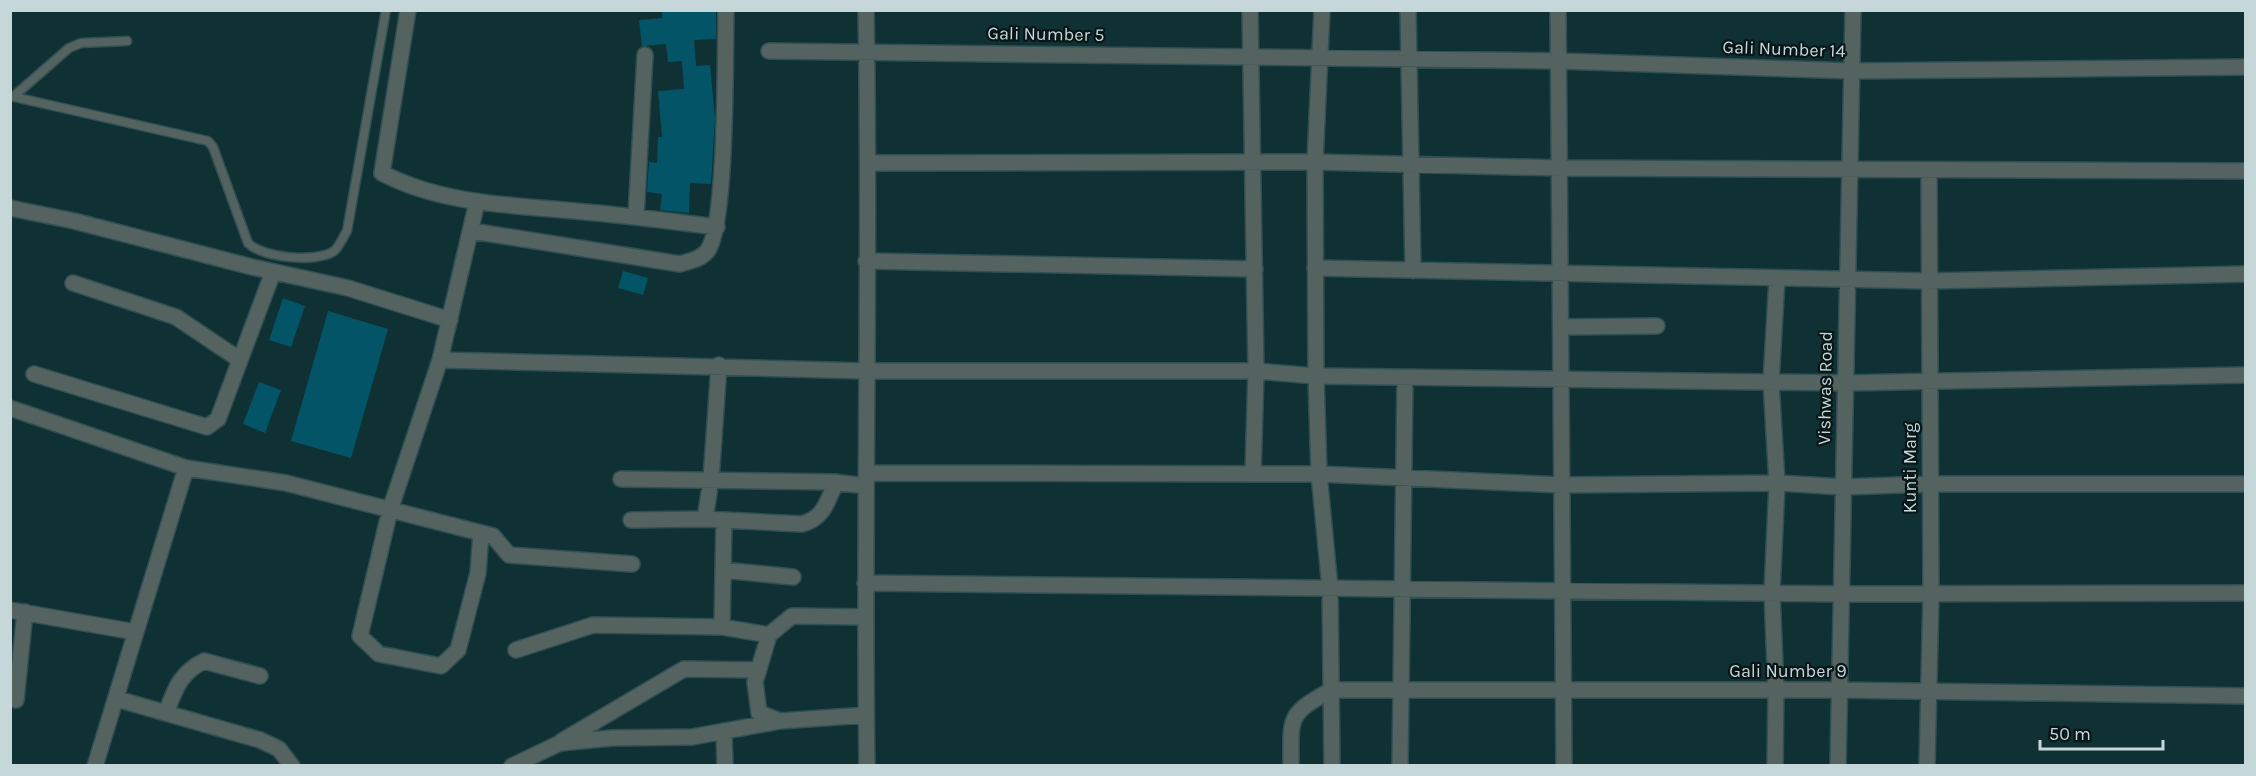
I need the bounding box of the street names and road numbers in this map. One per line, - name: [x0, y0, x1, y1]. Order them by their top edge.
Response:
- street label: Gali Number 5: [987, 22, 1105, 46]
- street label: Gali Number 14: [1722, 36, 1846, 62]
- street label: Vishwas Road: [1813, 331, 1837, 445]
- street label: Kunti Marg: [1899, 423, 1921, 513]
- street label: Gali Number 9: [1729, 660, 1847, 682]

